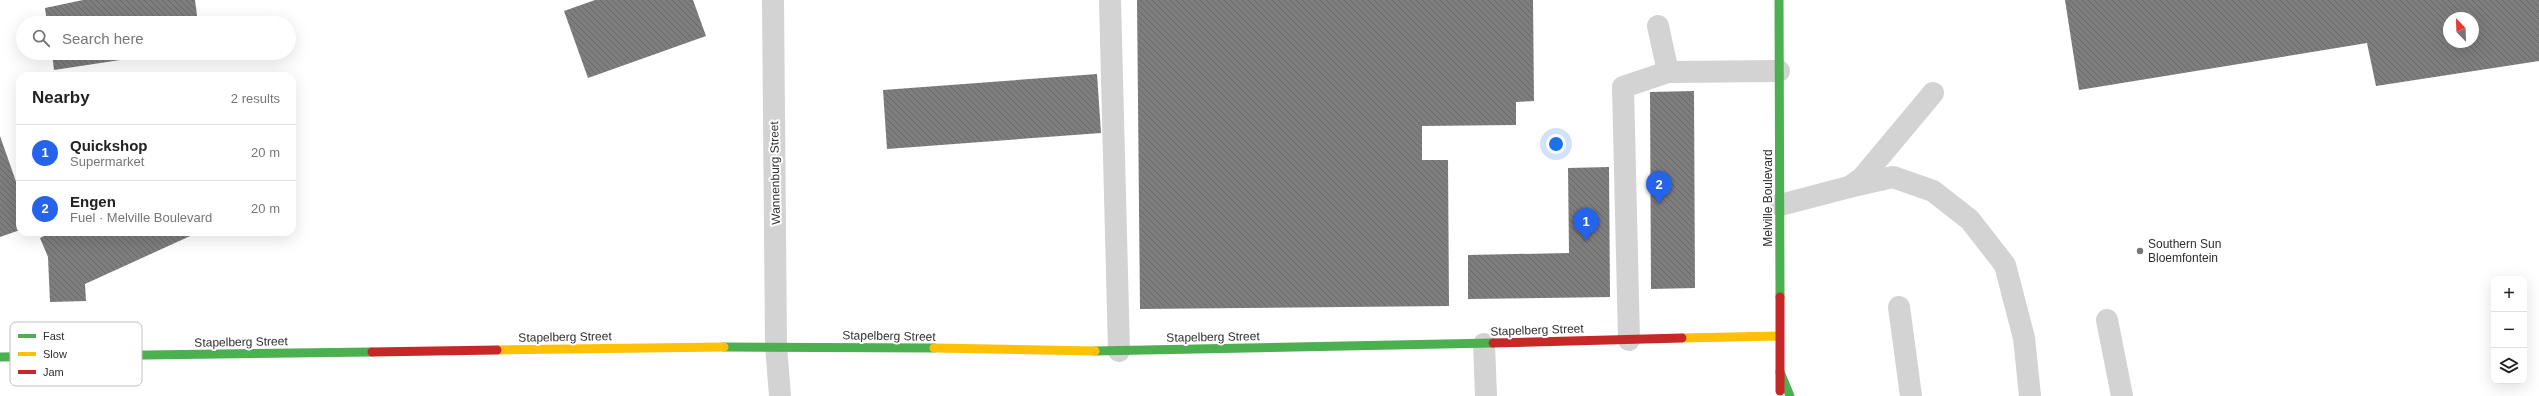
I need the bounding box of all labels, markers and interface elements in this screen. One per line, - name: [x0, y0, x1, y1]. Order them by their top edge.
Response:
- north arrow: [2443, 12, 2479, 48]
- search box: [16, 16, 296, 60]
- icon: search: [30, 27, 52, 49]
- text: Search here: [62, 30, 144, 47]
- text: Nearby: [32, 88, 90, 107]
- text: 2 results: [231, 91, 280, 106]
- street label: Wannenburg Street: [767, 120, 783, 225]
- your location: [1546, 134, 1566, 154]
- text: Quickshop: [70, 137, 148, 154]
- text: 1: [41, 145, 49, 160]
- text: 20 m: [251, 145, 280, 160]
- street label: Melville Boulevard: [1761, 149, 1775, 247]
- text: Supermarket: [70, 154, 144, 169]
- pin: 2: [1646, 171, 1672, 204]
- text: Engen: [70, 193, 116, 210]
- text: 2: [41, 201, 49, 216]
- text: 20 m: [251, 201, 280, 216]
- pin: 1: [1573, 208, 1599, 241]
- text: Fuel · Melville Boulevard: [70, 210, 212, 225]
- place label: Southern Sun Bloemfontein: [2148, 237, 2221, 265]
- marker: Southern Sun Bloemfontein: [2135, 246, 2145, 256]
- map controls: [2491, 276, 2527, 384]
- button: +: [2491, 276, 2527, 312]
- button: −: [2491, 312, 2527, 348]
- street label: Stapelberg Street: [1490, 321, 1585, 339]
- legend: [10, 322, 142, 386]
- street label: Stapelberg Street: [842, 328, 936, 344]
- street label: Stapelberg Street: [518, 329, 612, 345]
- street label: Stapelberg Street: [1166, 329, 1260, 345]
- text: Fast: [43, 330, 64, 342]
- street label: Stapelberg Street: [194, 334, 288, 350]
- text: Slow: [43, 348, 67, 360]
- button: layers: [2491, 348, 2527, 384]
- text: Jam: [43, 366, 64, 378]

